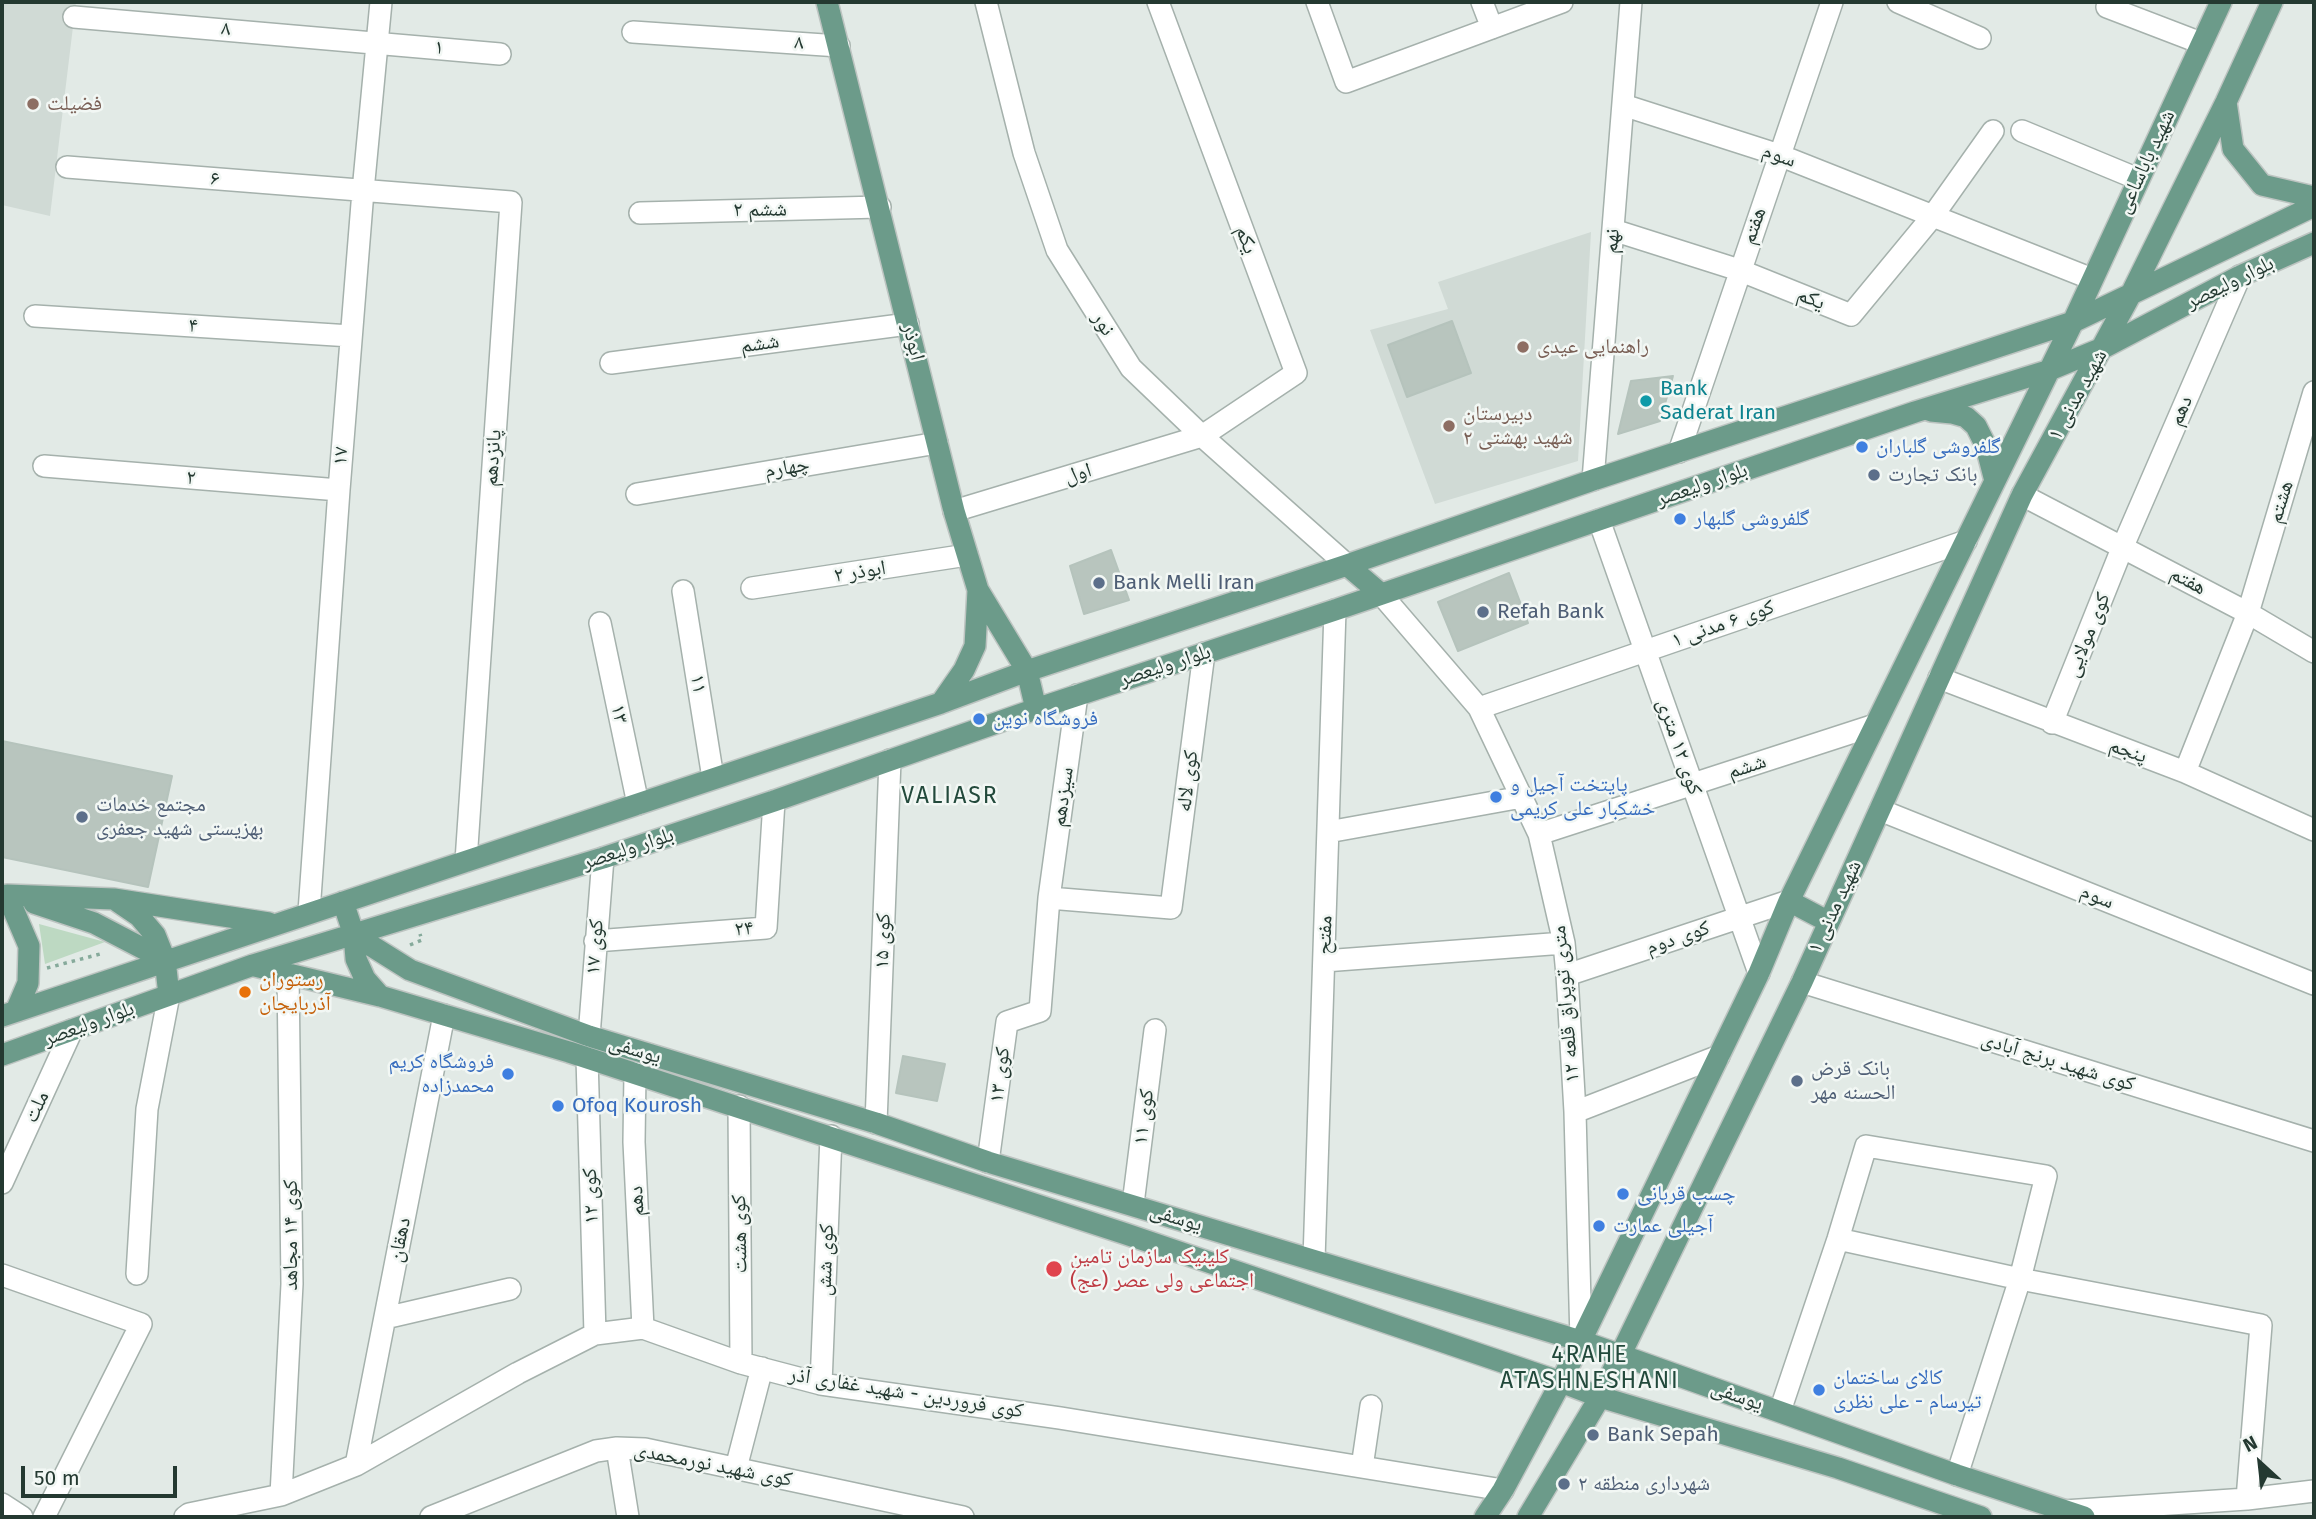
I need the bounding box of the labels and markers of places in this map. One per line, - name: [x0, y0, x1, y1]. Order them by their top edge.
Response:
- place label: فضیلت: [47, 91, 102, 117]
- marker: فضیلت: [25, 96, 41, 112]
- place label: راهنمایی عیدی: [1537, 334, 1649, 360]
- marker: راهنمایی عیدی: [1515, 339, 1531, 355]
- place label: Bank Saderat Iran: [1660, 376, 1776, 426]
- marker: Bank Saderat Iran: [1638, 393, 1654, 409]
- place label: دبیرستان شهید بهشتی ۲: [1463, 401, 1573, 451]
- marker: دبیرستان شهید بهشتی ۲: [1441, 418, 1457, 434]
- place label: گلفروشی گلباران: [1876, 434, 2001, 460]
- marker: گلفروشی گلباران: [1854, 439, 1870, 455]
- place label: بانک تجارت: [1888, 462, 1978, 488]
- marker: بانک تجارت: [1866, 467, 1882, 483]
- place label: گلفروشی گلبهار: [1694, 506, 1810, 532]
- marker: گلفروشی گلبهار: [1672, 511, 1688, 527]
- place label: Bank Melli Iran: [1113, 570, 1255, 596]
- marker: Bank Melli Iran: [1091, 575, 1107, 591]
- place label: Refah Bank: [1497, 599, 1604, 625]
- marker: Refah Bank: [1475, 604, 1491, 620]
- place label: فروشگاه نوین: [993, 706, 1098, 732]
- marker: فروشگاه نوین: [971, 711, 987, 727]
- place label: پایتخت آجیل و خشکبار علی کریمی: [1510, 772, 1655, 822]
- marker: پایتخت آجیل و خشکبار علی کریمی: [1488, 789, 1504, 805]
- place label: مجتمع خدمات بهزیستی شهید جعفری: [96, 792, 263, 842]
- marker: مجتمع خدمات بهزیستی شهید جعفری: [74, 809, 90, 825]
- place label: رستوران آذربایجان: [259, 967, 331, 1017]
- marker: رستوران آذربایجان: [237, 984, 253, 1000]
- place label: فروشگاه کریم محمدزاده: [388, 1049, 494, 1099]
- place label: بانک قرض الحسنه مهر: [1811, 1056, 1896, 1106]
- marker: فروشگاه کریم محمدزاده: [500, 1066, 516, 1082]
- marker: بانک قرض الحسنه مهر: [1789, 1073, 1805, 1089]
- place label: Ofoq Kourosh: [572, 1093, 702, 1119]
- marker: Ofoq Kourosh: [550, 1098, 566, 1114]
- place label: چسب قربانی: [1637, 1181, 1736, 1207]
- marker: چسب قربانی: [1615, 1186, 1631, 1202]
- place label: آجیلی عمارت: [1613, 1213, 1713, 1239]
- marker: آجیلی عمارت: [1591, 1218, 1607, 1234]
- place label: کلینیک سازمان تامین اجتماعی ولی عصر (عج): [1070, 1244, 1254, 1294]
- marker: کلینیک سازمان تامین اجتماعی ولی عصر (عج): [1044, 1259, 1064, 1279]
- place label: کالای ساختمان تیرسام - علی نظری: [1833, 1365, 1981, 1415]
- marker: کالای ساختمان تیرسام - علی نظری: [1811, 1382, 1827, 1398]
- place label: Bank Sepah: [1607, 1422, 1719, 1448]
- marker: Bank Sepah: [1585, 1427, 1601, 1443]
- place label: شهرداری منطقه ۲: [1578, 1471, 1710, 1497]
- marker: شهرداری منطقه ۲: [1556, 1476, 1572, 1492]

